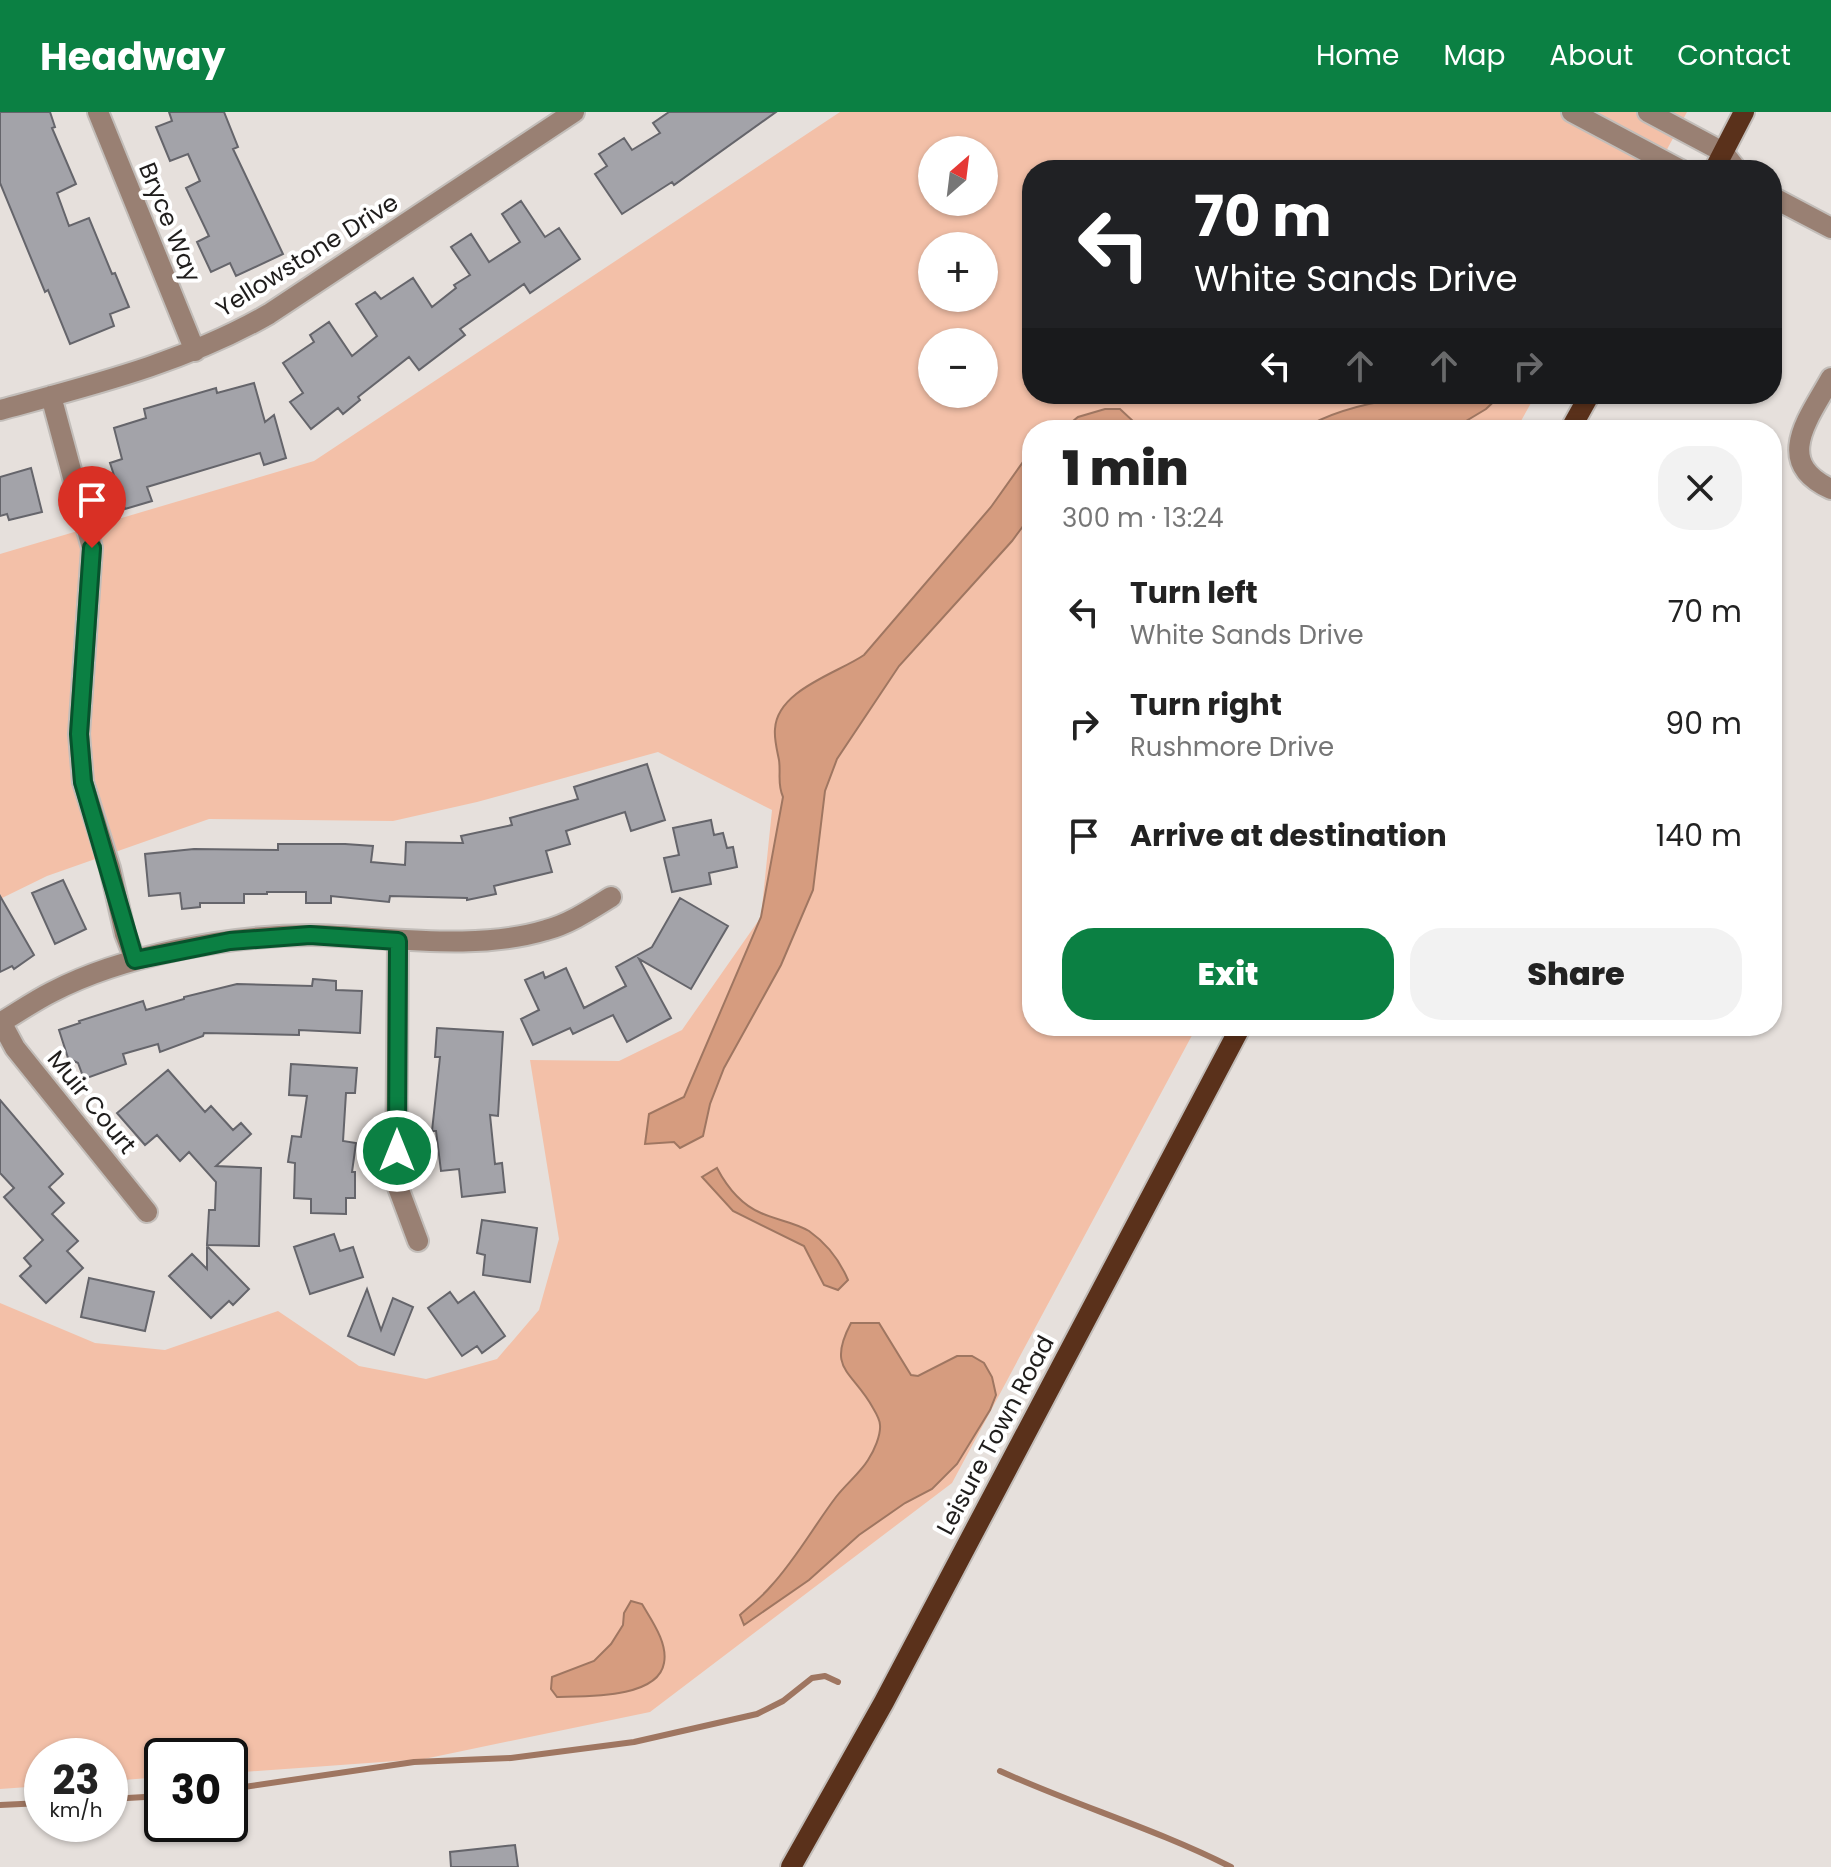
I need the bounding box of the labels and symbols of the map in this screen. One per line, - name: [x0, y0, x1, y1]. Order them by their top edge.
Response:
- north arrow: [918, 136, 998, 216]
- street label: Bryce Way: [131, 157, 209, 287]
- street label: Yellowstone Drive: [210, 186, 404, 324]
- pin: [58, 466, 126, 548]
- street label: Muir Court: [40, 1043, 144, 1161]
- position arrow: [355, 1109, 439, 1193]
- street label: Leisure Town Road: [928, 1329, 1062, 1541]
- speed limit sign: 30: [144, 1738, 248, 1842]

